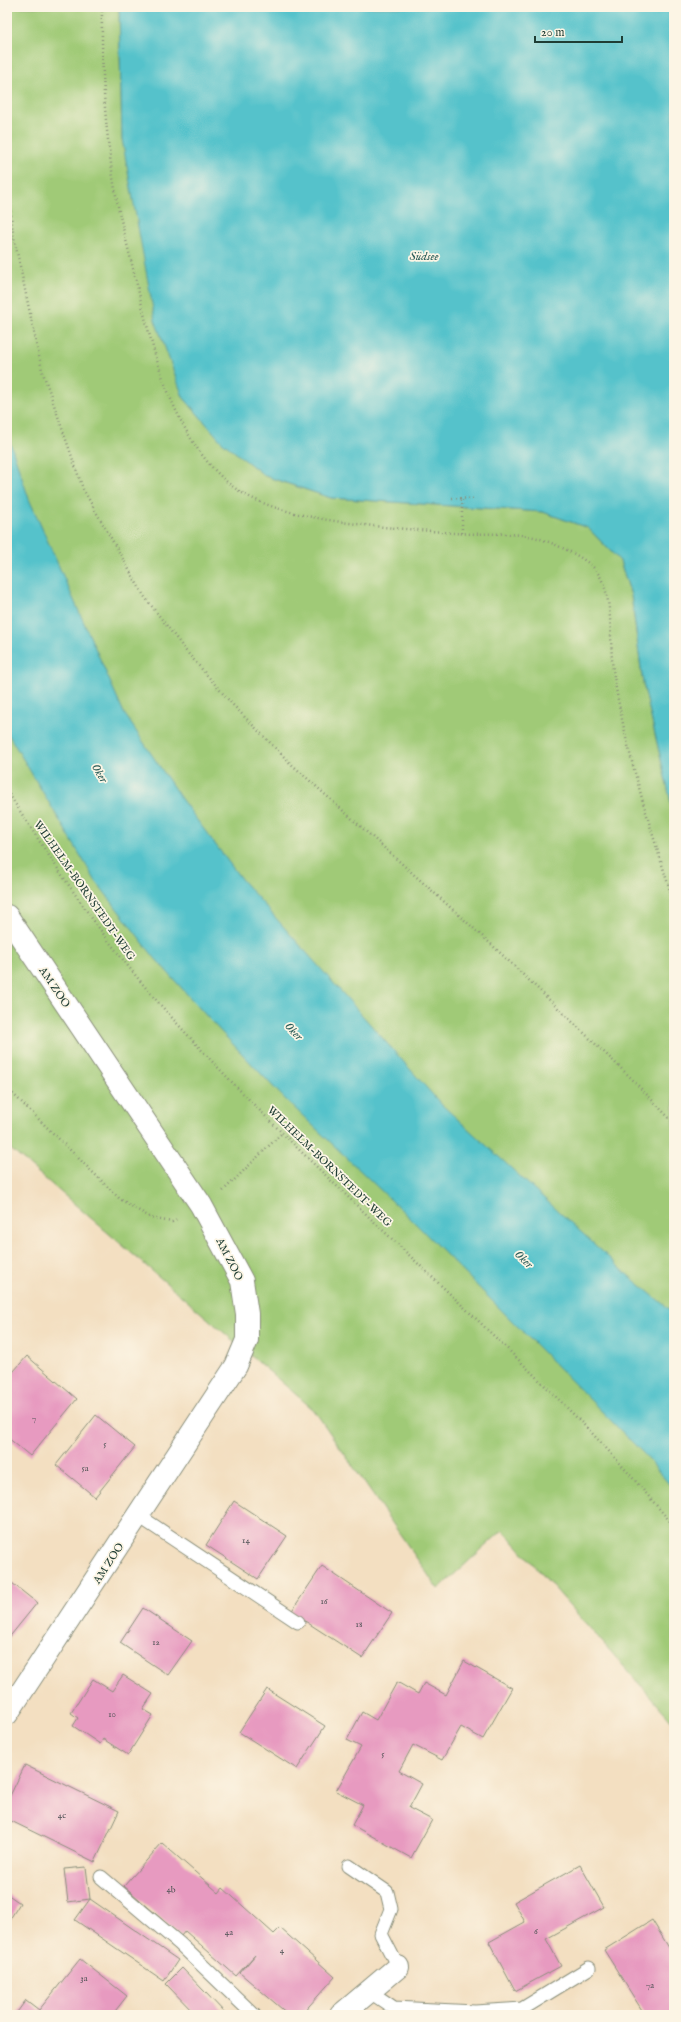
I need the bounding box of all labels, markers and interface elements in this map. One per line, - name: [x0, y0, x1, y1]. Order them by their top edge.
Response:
- scale bar: [535, 18, 622, 44]
- text: 20 m: [541, 25, 564, 40]
- water label: Südsee: [410, 249, 438, 264]
- water label: Oker: [88, 761, 112, 786]
- street label: WILHELM-BORNSTEDT-WEG: [30, 818, 138, 963]
- street label: AM ZOO: [35, 964, 73, 1011]
- water label: Oker: [281, 1019, 307, 1044]
- street label: WILHELM-BORNSTEDT-WEG: [264, 1104, 395, 1230]
- street label: AM ZOO: [212, 1235, 246, 1283]
- water label: Oker: [511, 1247, 537, 1272]
- house number: 7: [32, 1413, 36, 1424]
- house number: 5: [103, 1439, 107, 1450]
- house number: 5a: [81, 1463, 89, 1474]
- house number: 14: [242, 1535, 250, 1546]
- street label: AM ZOO: [90, 1540, 127, 1588]
- house number: 16: [320, 1596, 328, 1607]
- house number: 18: [356, 1619, 363, 1630]
- house number: 12: [152, 1637, 160, 1648]
- house number: 10: [108, 1709, 116, 1720]
- house number: 5: [381, 1749, 385, 1760]
- house number: 4c: [58, 1810, 66, 1821]
- house number: 4b: [166, 1884, 176, 1895]
- house number: 6: [534, 1926, 538, 1937]
- house number: 4a: [225, 1927, 233, 1938]
- house number: 4: [280, 1945, 285, 1956]
- house number: 3a: [80, 1973, 88, 1984]
- house number: 7a: [646, 1980, 654, 1991]

